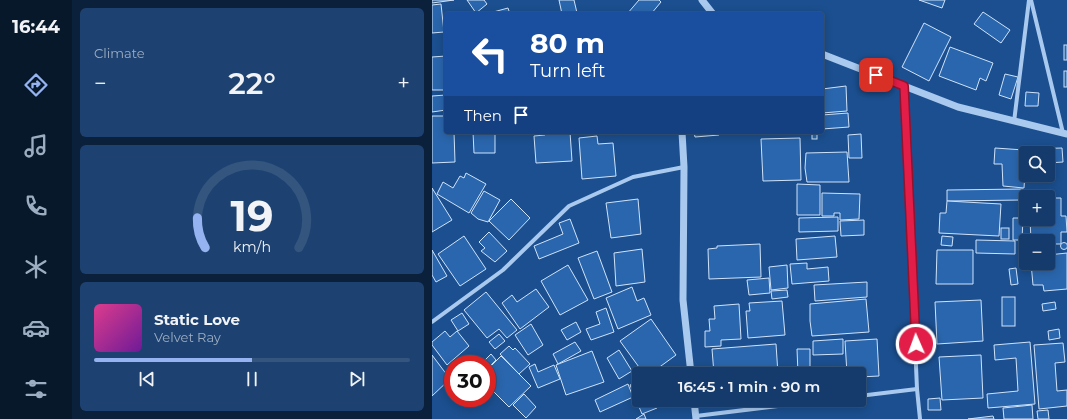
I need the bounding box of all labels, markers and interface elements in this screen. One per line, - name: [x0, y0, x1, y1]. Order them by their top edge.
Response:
- text: 16:44: [12, 16, 60, 38]
- text: 80 m: [530, 26, 605, 60]
- icon: left: [464, 28, 516, 80]
- text: Climate: [94, 45, 145, 61]
- pin: [859, 58, 893, 92]
- text: Turn left: [530, 60, 605, 82]
- icon: arrive: [865, 64, 887, 86]
- text: 22°: [228, 65, 276, 102]
- text: −: [94, 70, 107, 97]
- text: +: [397, 70, 410, 97]
- icon: directions: [22, 71, 50, 99]
- icon: arrive: [510, 104, 532, 126]
- text: Then: [464, 106, 502, 125]
- icon: music: [22, 132, 50, 160]
- map controls: [1019, 146, 1055, 270]
- button: search: [1019, 146, 1055, 182]
- text: 19: [231, 190, 273, 240]
- button: +: [1019, 190, 1055, 226]
- icon: phone: [22, 192, 50, 220]
- button: −: [1019, 234, 1055, 270]
- text: km/h: [233, 237, 271, 255]
- icon: climate: [22, 253, 50, 281]
- text: Static Love: [154, 310, 240, 329]
- icon: car: [22, 314, 50, 342]
- position arrow: [895, 323, 937, 365]
- text: Velvet Ray: [154, 329, 221, 345]
- speed limit sign: 30: [444, 355, 496, 407]
- icon: previous: [136, 368, 158, 390]
- icon: pause: [241, 368, 263, 390]
- icon: next: [346, 368, 368, 390]
- icon: filters: [22, 375, 50, 403]
- text: 16:45 · 1 min · 90 m: [678, 377, 820, 396]

